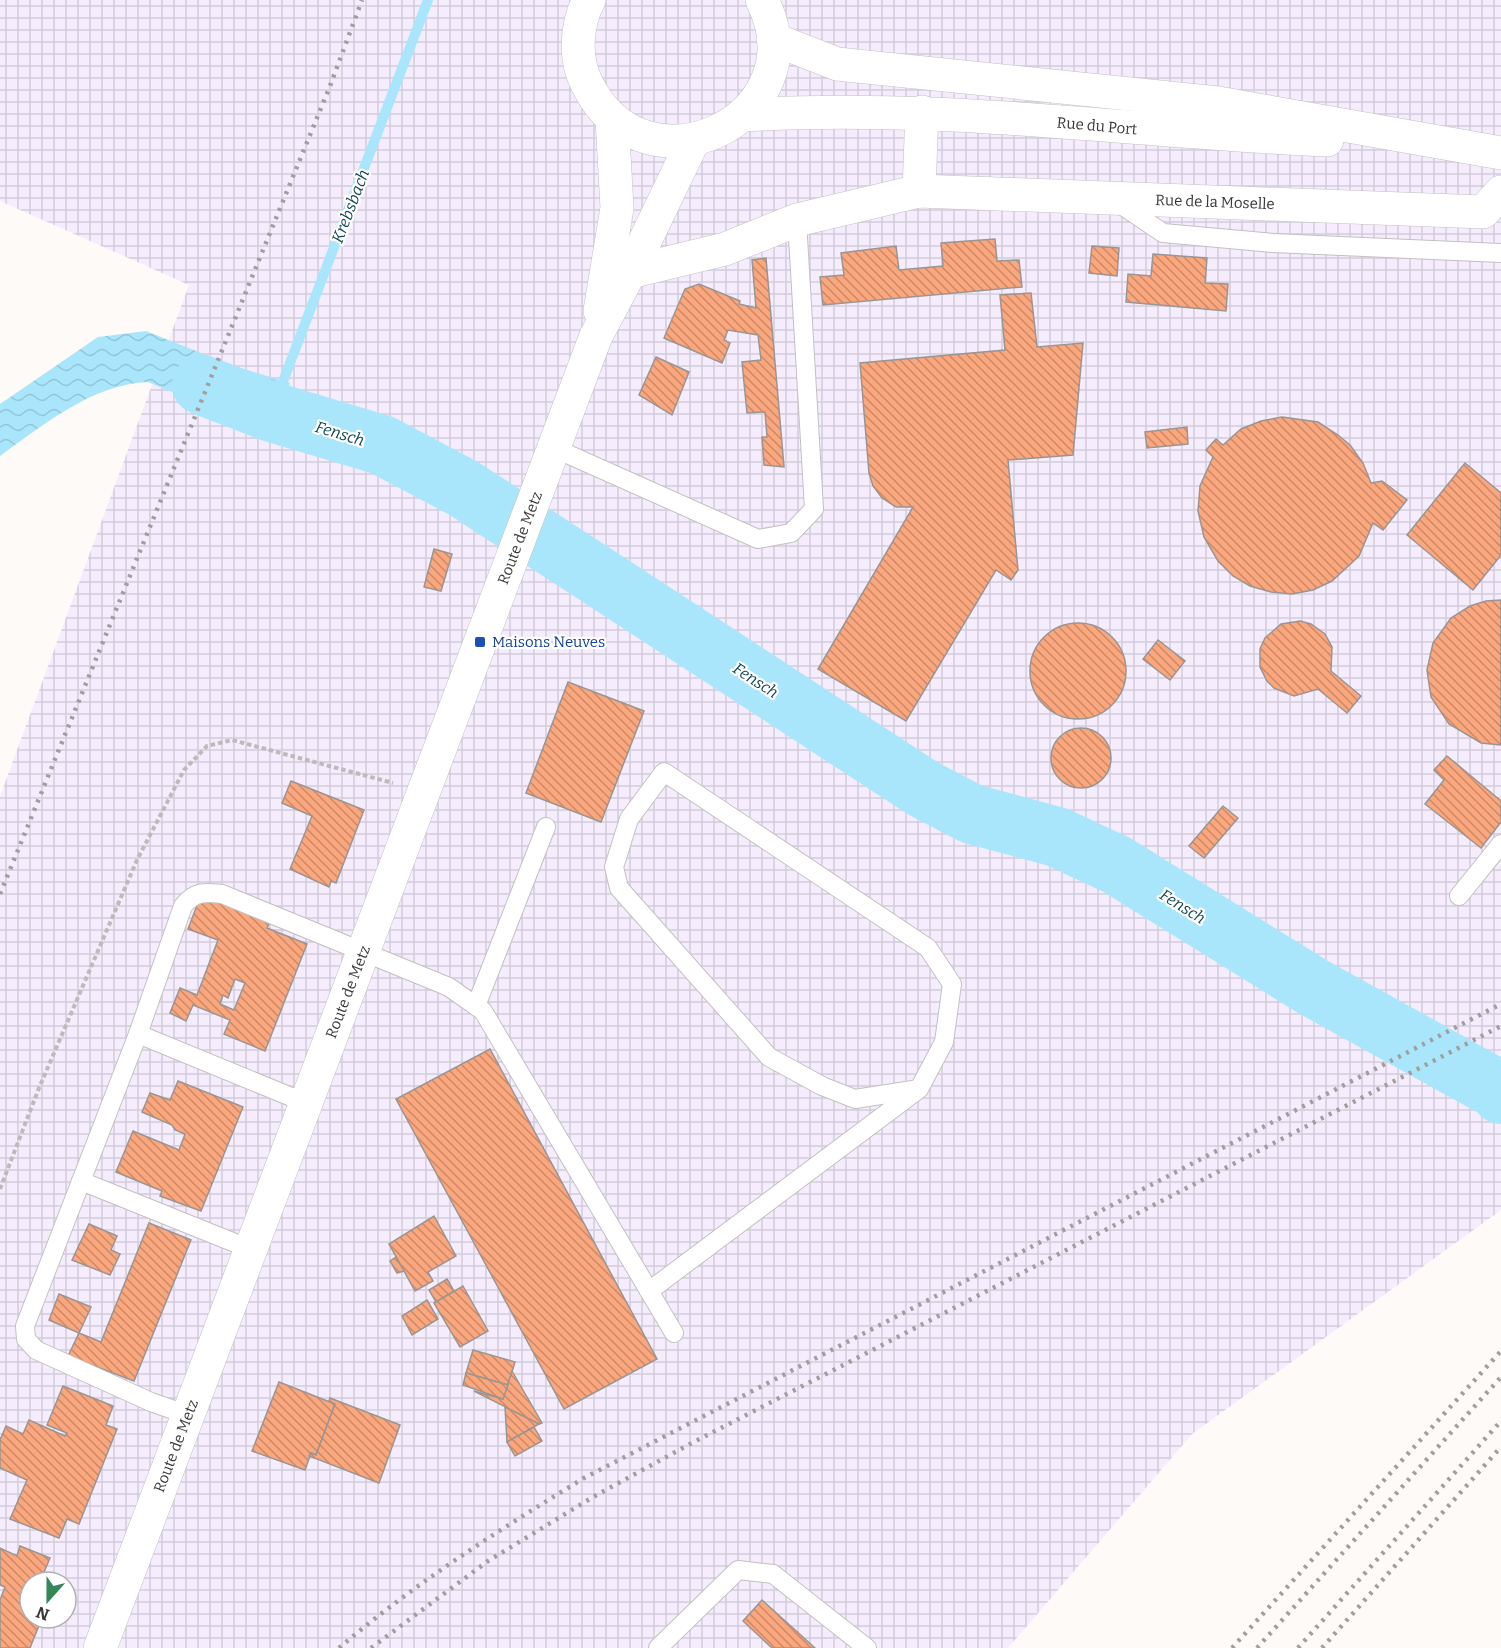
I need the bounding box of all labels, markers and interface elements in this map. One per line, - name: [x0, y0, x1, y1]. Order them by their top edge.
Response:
- street label: Rue du Port: [1056, 114, 1139, 139]
- water label: Krebsbach: [328, 167, 373, 246]
- street label: Rue de la Moselle: [1155, 191, 1275, 213]
- water label: Fensch: [313, 417, 367, 450]
- street label: Route de Metz: [494, 489, 546, 587]
- place label: Maisons Neuves: [492, 633, 605, 651]
- marker: Maisons Neuves: [473, 635, 487, 649]
- water label: Fensch: [730, 659, 782, 702]
- water label: Fensch: [1156, 885, 1209, 928]
- street label: Route de Metz: [322, 943, 374, 1041]
- street label: Route de Metz: [150, 1397, 202, 1495]
- north arrow: [18, 1570, 78, 1630]
- text: N: [34, 1602, 52, 1625]

